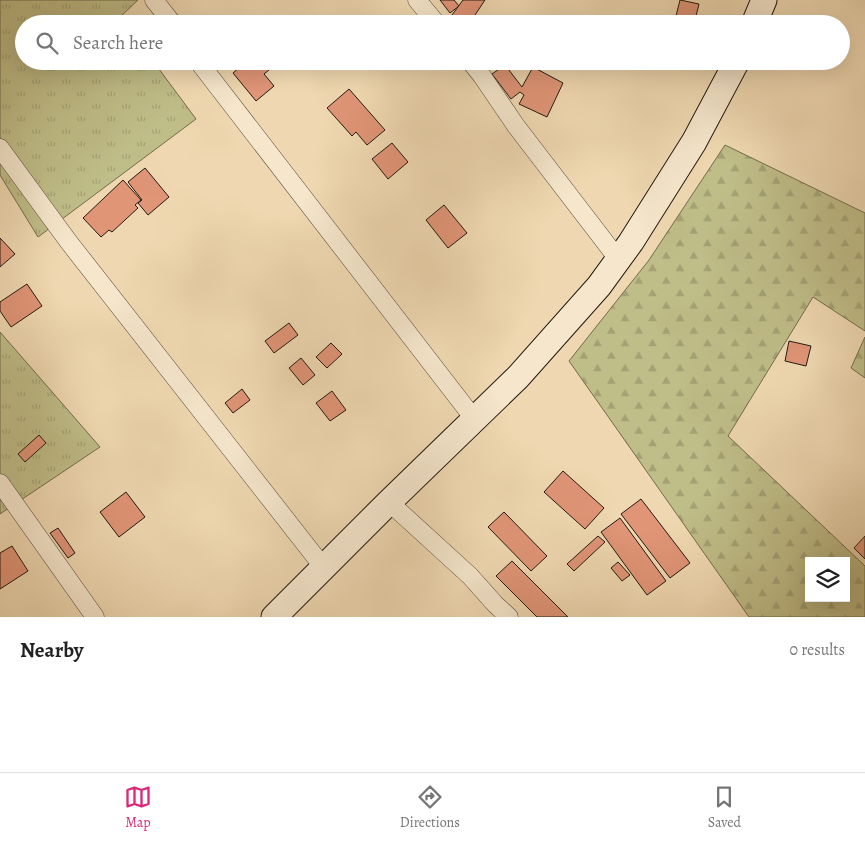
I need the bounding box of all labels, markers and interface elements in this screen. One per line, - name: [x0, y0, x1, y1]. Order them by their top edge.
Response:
- search box: [15, 15, 850, 70]
- icon: search: [33, 29, 61, 57]
- text: Search here: [73, 30, 163, 56]
- map controls: [805, 557, 850, 602]
- button: layers: [805, 557, 850, 602]
- text: Nearby: [20, 636, 83, 664]
- text: 0 results: [789, 639, 845, 661]
- tab: Map: [124, 783, 152, 832]
- tab: Directions: [400, 783, 460, 832]
- tab: Saved: [708, 783, 741, 832]

